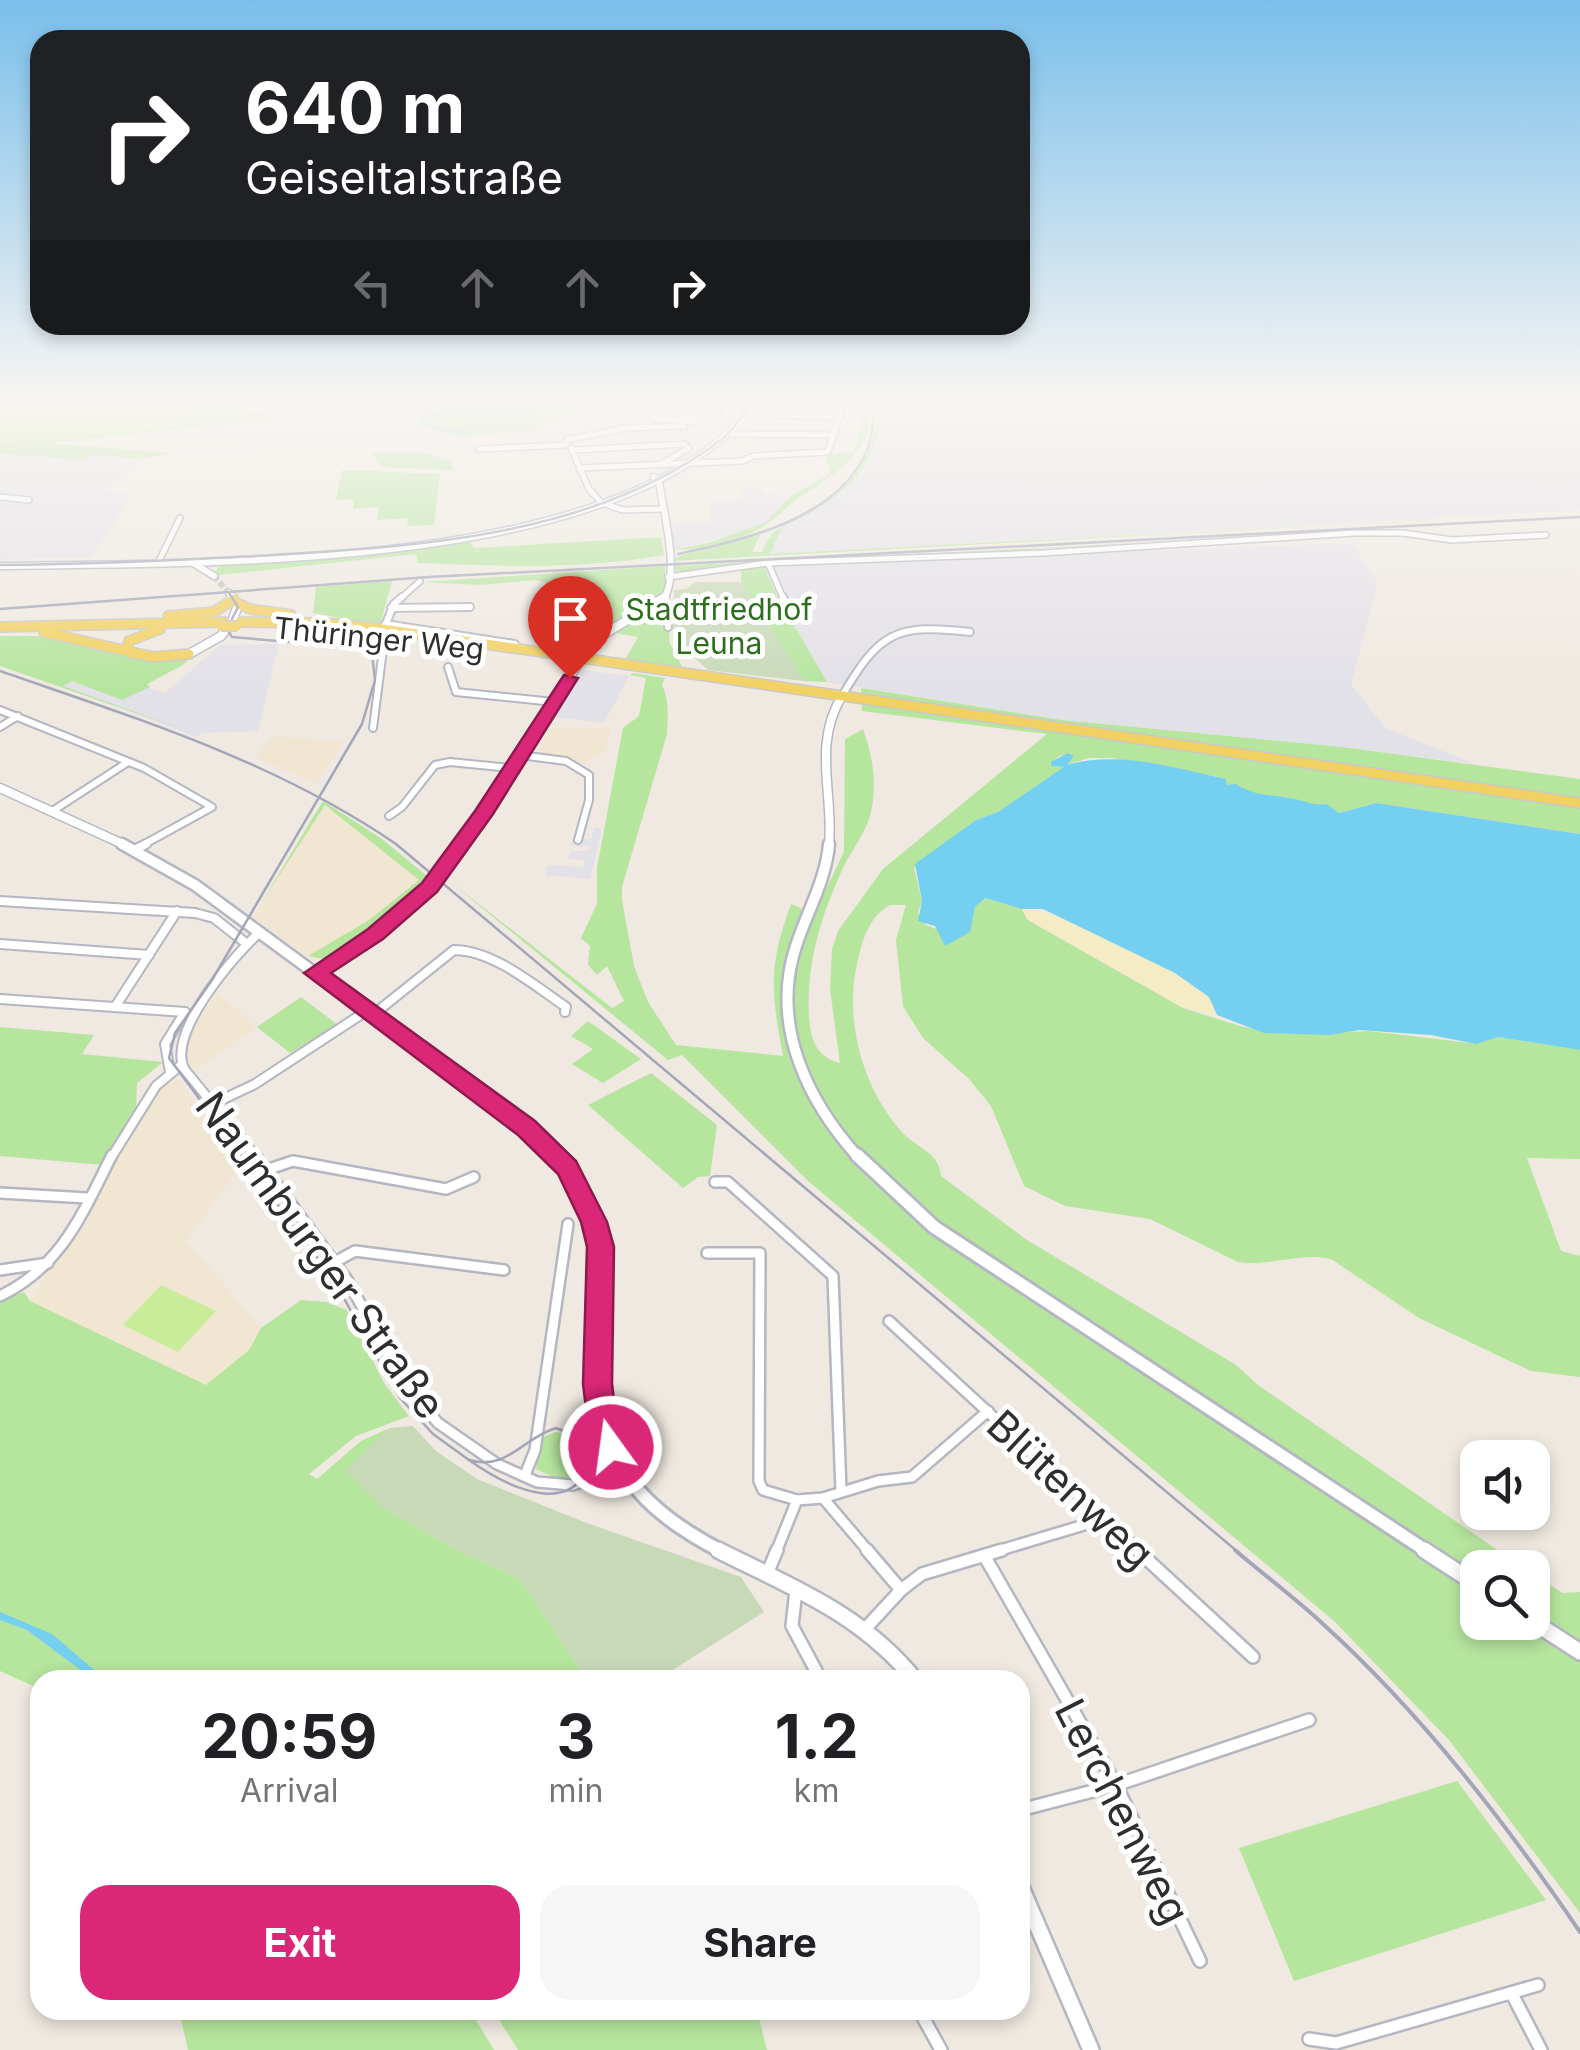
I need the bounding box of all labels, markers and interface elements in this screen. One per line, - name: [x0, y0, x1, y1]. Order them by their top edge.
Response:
- text: 640 m: [245, 65, 465, 150]
- icon: right: [80, 70, 210, 200]
- text: Geiseltalstraße: [245, 150, 563, 205]
- icon: left: [345, 260, 400, 315]
- icon: ahead: [450, 260, 505, 315]
- icon: ahead: [555, 260, 610, 315]
- icon: right: [660, 260, 715, 315]
- pin: [528, 576, 613, 679]
- icon: arrive: [543, 591, 598, 646]
- park label: Stadtfriedhof Leuna: [626, 591, 812, 661]
- street label: Thüringer Weg: [272, 609, 486, 667]
- street label: Naumburger Straße: [186, 1082, 456, 1428]
- position arrow: [559, 1395, 663, 1499]
- street label: Blütenweg: [977, 1399, 1165, 1579]
- map controls: [1460, 1440, 1550, 1640]
- button: sound: [1460, 1440, 1550, 1530]
- button: search: [1460, 1550, 1550, 1640]
- street label: Lerchenweg: [1045, 1690, 1201, 1932]
- text: 20:59: [202, 1700, 377, 1772]
- text: 3: [557, 1700, 595, 1772]
- text: 1.2: [775, 1700, 859, 1772]
- text: Arrival: [240, 1771, 339, 1810]
- text: min: [549, 1771, 603, 1810]
- text: km: [794, 1771, 839, 1810]
- button: Exit: [80, 1885, 520, 2000]
- button: Share: [540, 1885, 980, 2000]

